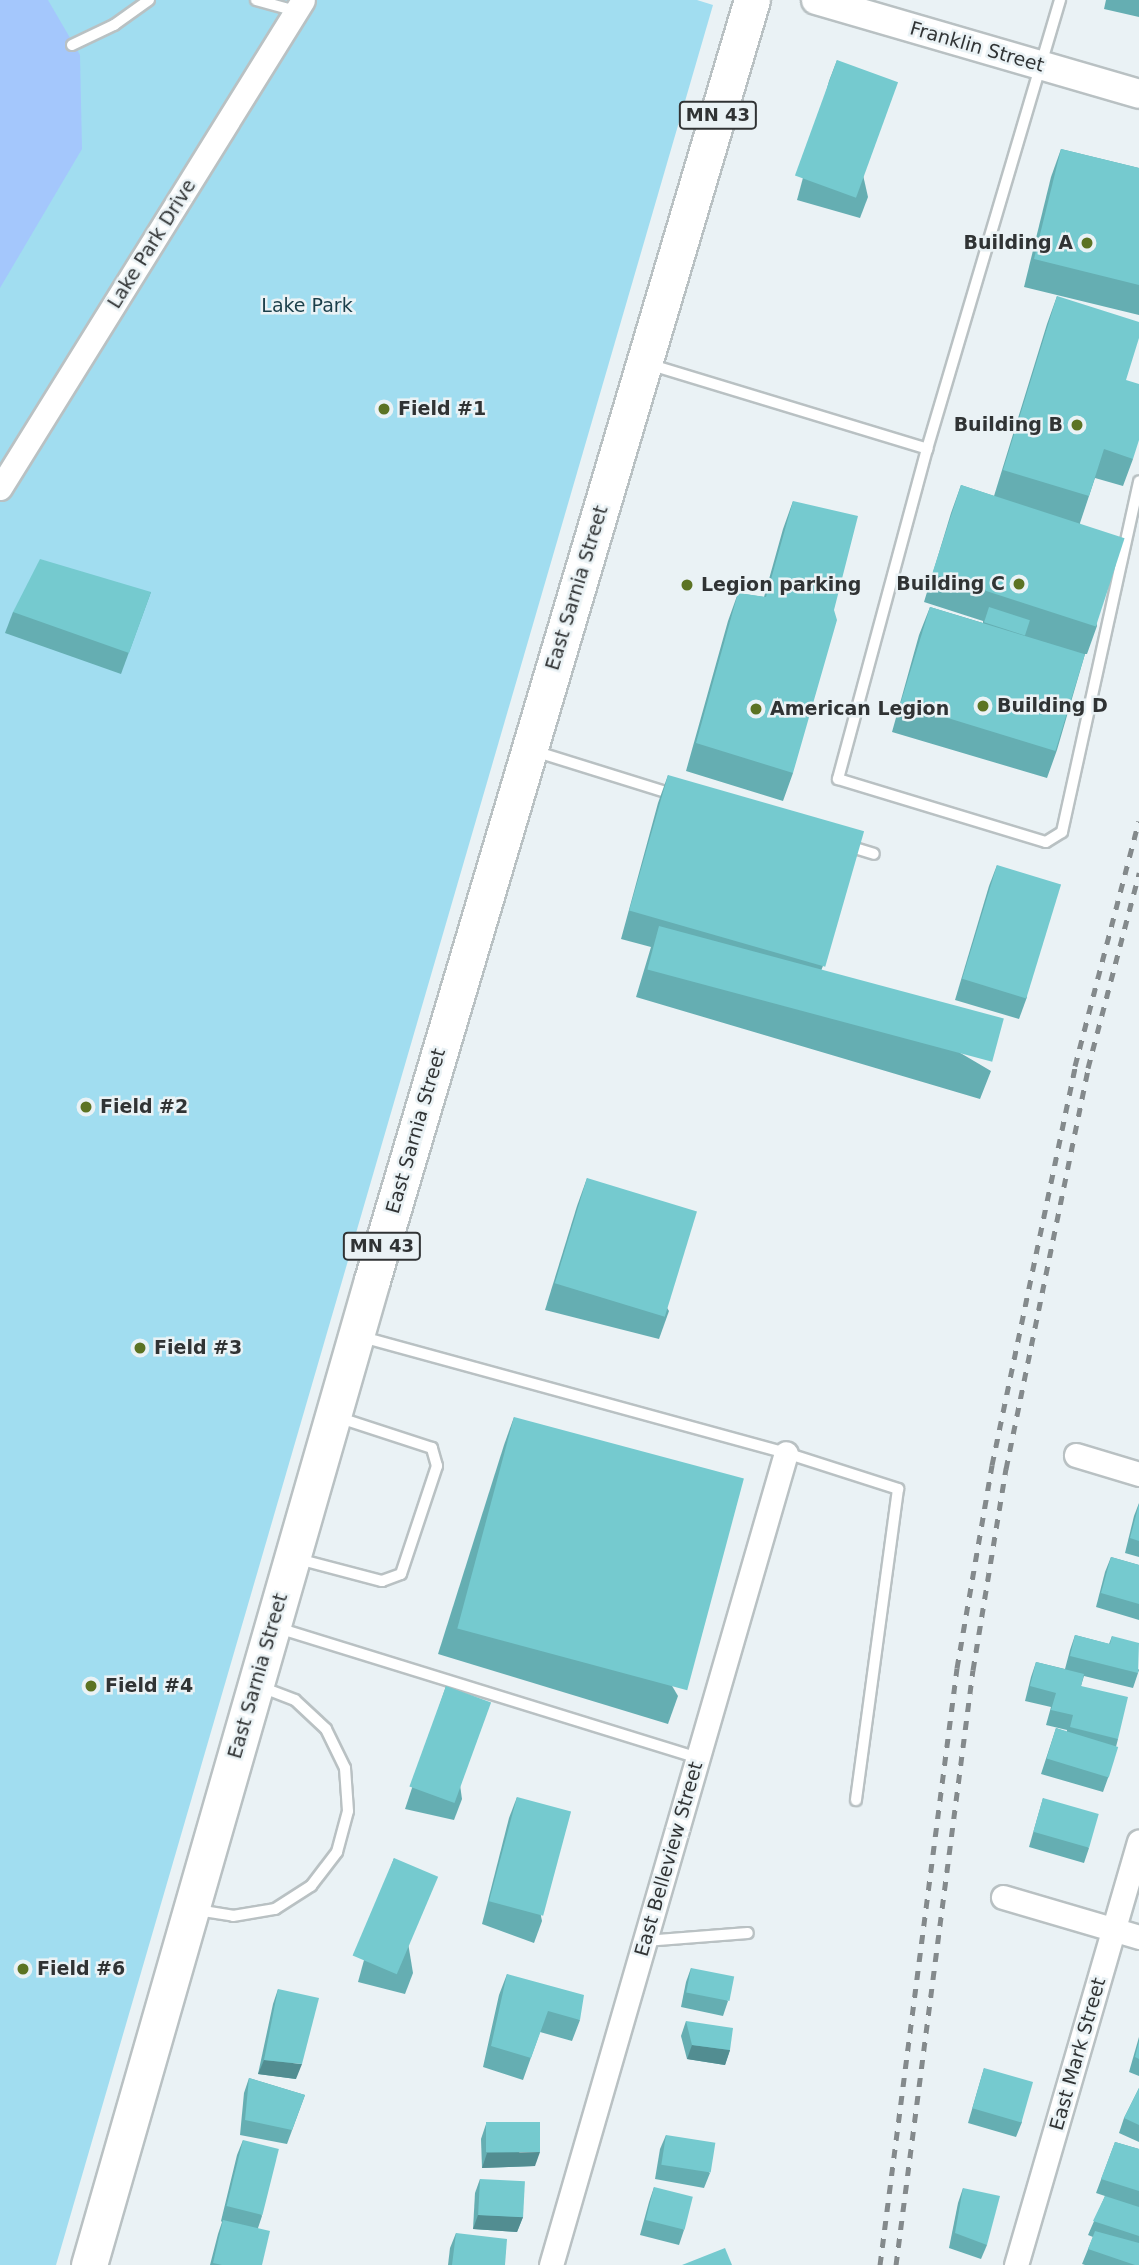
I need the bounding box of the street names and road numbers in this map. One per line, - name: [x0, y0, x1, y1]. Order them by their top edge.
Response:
- street label: Franklin Street: [907, 17, 1047, 77]
- road number: MN 43: [678, 100, 758, 130]
- street label: Lake Park Drive: [103, 175, 201, 313]
- street label: East Sarnia Street: [541, 503, 613, 673]
- street label: East Sarnia Street: [381, 1046, 451, 1216]
- road number: MN 43: [342, 1232, 422, 1260]
- street label: East Sarnia Street: [223, 1591, 293, 1761]
- street label: East Belleview Street: [630, 1759, 708, 1959]
- street label: East Mark Street: [1045, 1975, 1111, 2133]

